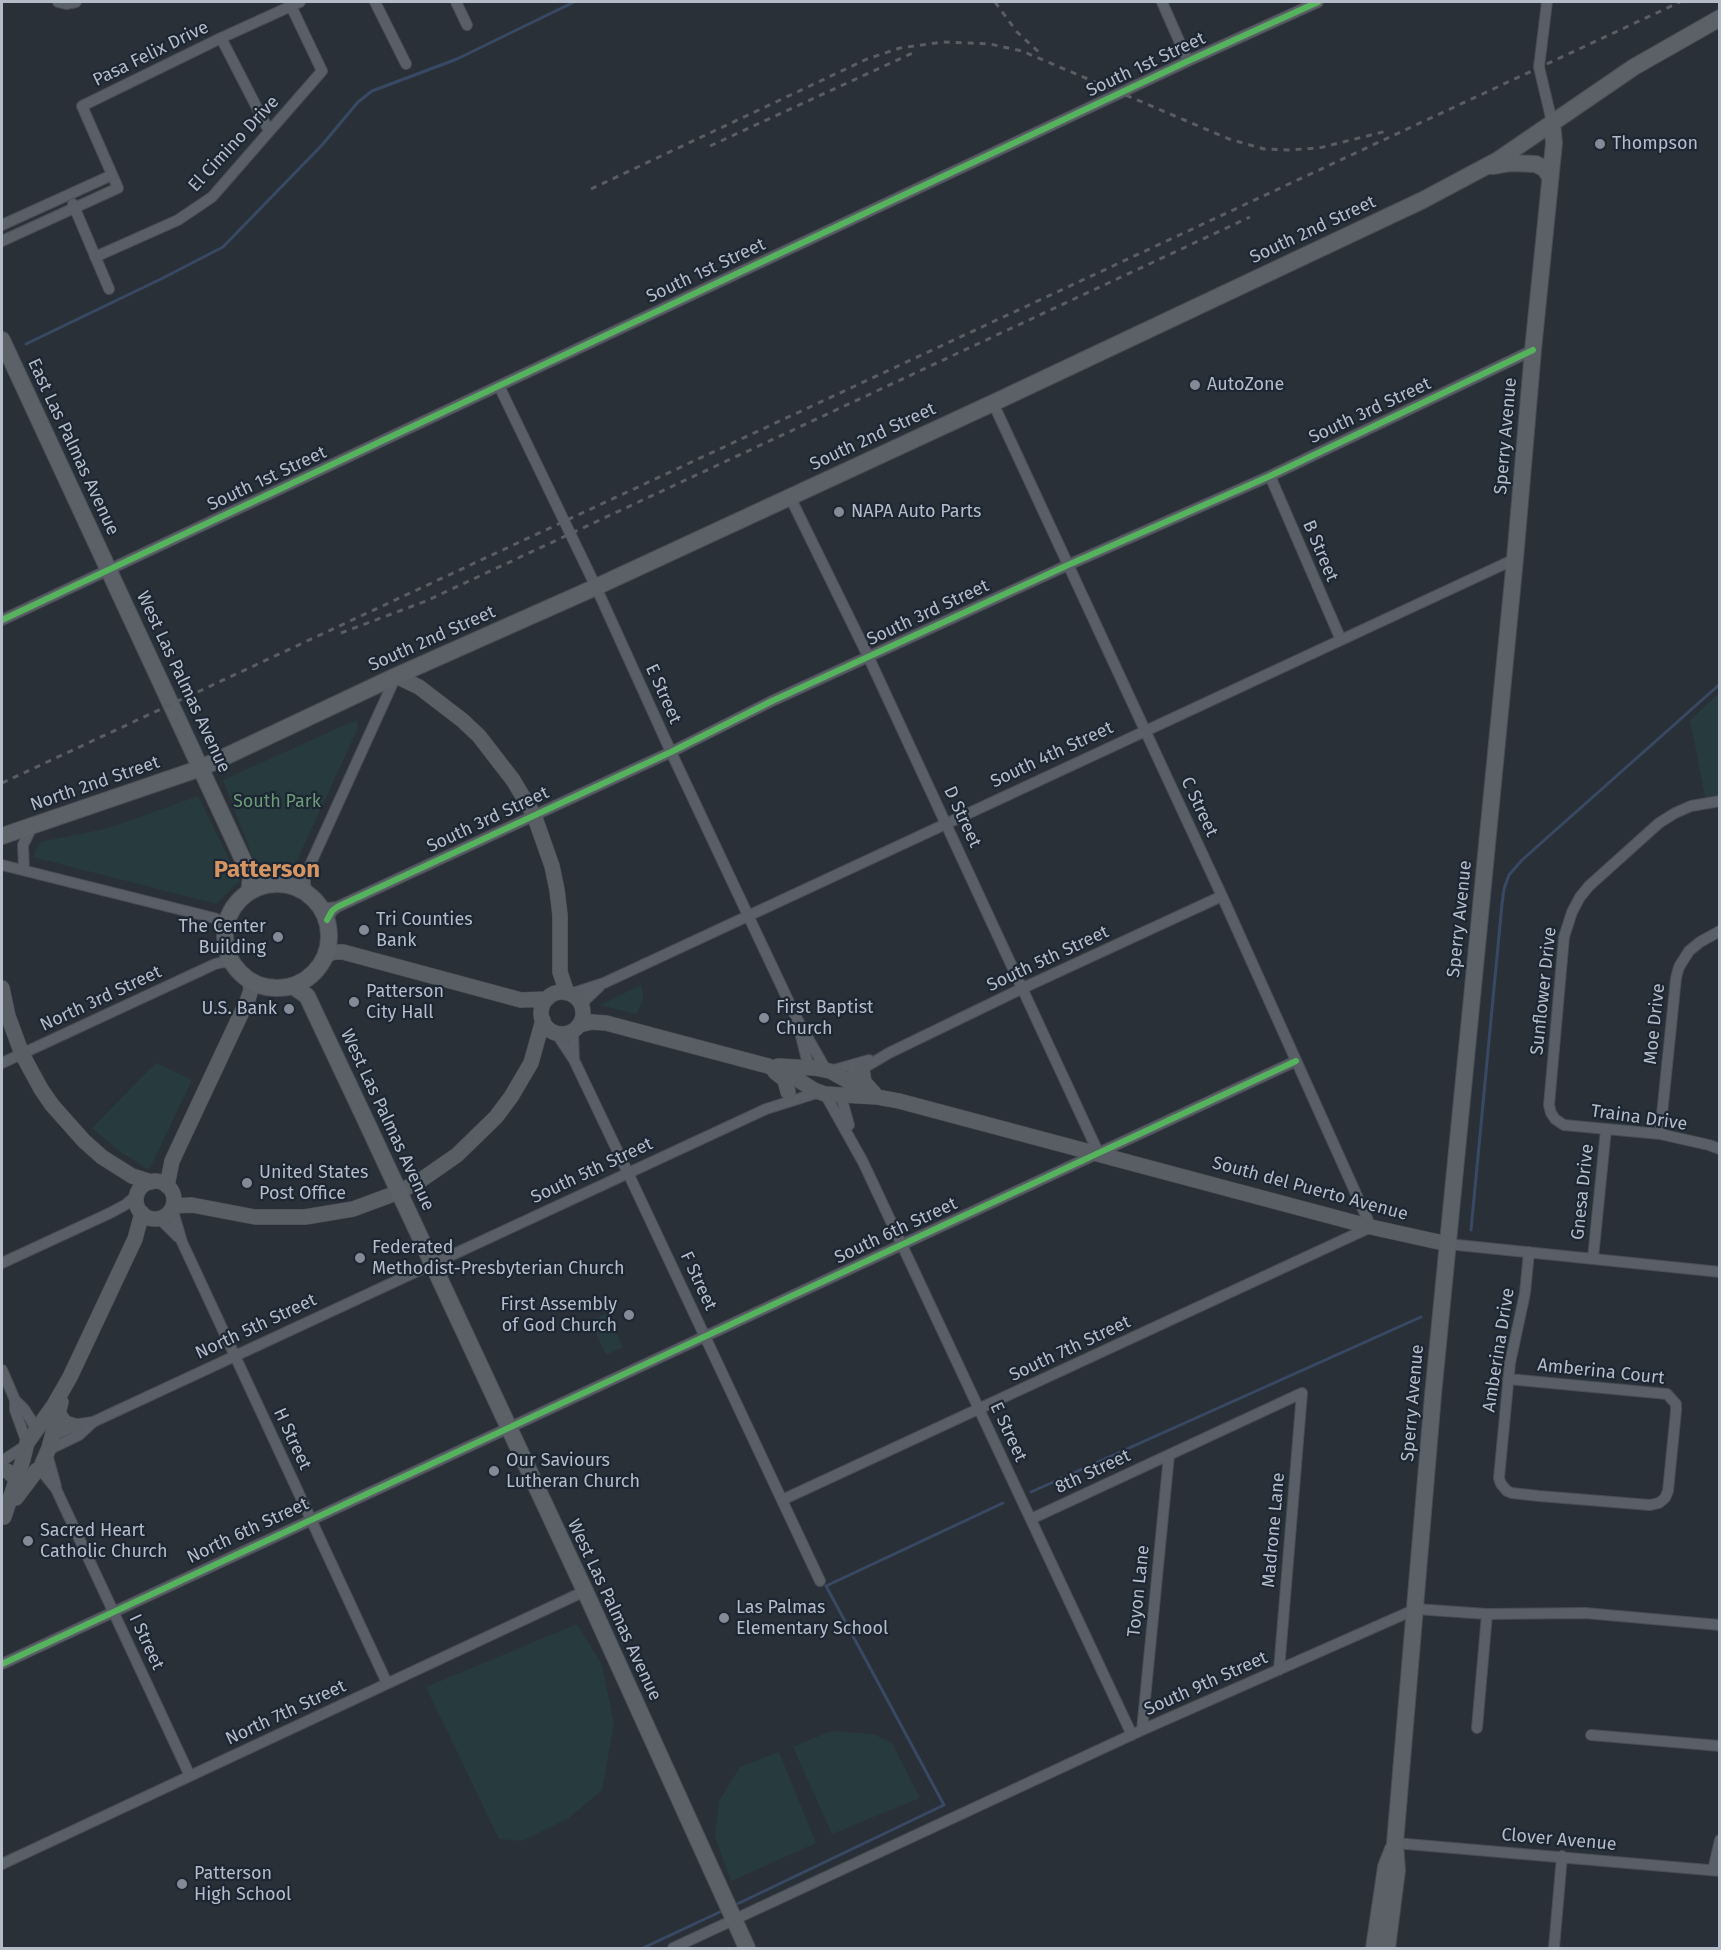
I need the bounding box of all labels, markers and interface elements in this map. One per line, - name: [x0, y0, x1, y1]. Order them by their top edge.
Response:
- street label: Pasa Felix Drive: [90, 17, 212, 91]
- street label: South 1st Street: [1083, 28, 1209, 102]
- street label: El Cimino Drive: [184, 92, 284, 196]
- place label: Thompson: [1612, 133, 1698, 155]
- marker: Thompson: [1593, 137, 1607, 151]
- street label: South 2nd Street: [1247, 191, 1379, 269]
- street label: South 1st Street: [643, 234, 769, 308]
- street label: East Las Palmas Avenue: [23, 355, 123, 539]
- street label: South 3rd Street: [1305, 373, 1435, 449]
- place label: AutoZone: [1207, 374, 1284, 396]
- street label: Sperry Avenue: [1490, 376, 1522, 496]
- marker: AutoZone: [1188, 378, 1202, 392]
- street label: South 2nd Street: [807, 398, 939, 476]
- street label: South 1st Street: [204, 442, 330, 516]
- place label: NAPA Auto Parts: [851, 501, 981, 523]
- marker: NAPA Auto Parts: [832, 505, 846, 519]
- street label: B Street: [1297, 517, 1343, 585]
- street label: South 3rd Street: [863, 575, 993, 651]
- street label: West Las Palmas Avenue: [131, 588, 235, 776]
- street label: South 2nd Street: [365, 601, 499, 677]
- street label: E Street: [640, 661, 686, 727]
- street label: South 4th Street: [987, 717, 1117, 793]
- street label: North 2nd Street: [27, 752, 163, 816]
- street label: C Street: [1176, 774, 1222, 840]
- street label: South 3rd Street: [423, 782, 553, 858]
- street label: D Street: [938, 783, 986, 851]
- park label: South Park: [233, 791, 321, 813]
- district label: Patterson: [214, 856, 320, 884]
- street label: Sperry Avenue: [1443, 859, 1477, 979]
- place label: Tri Counties Bank: [376, 909, 473, 952]
- place label: The Center Building: [179, 916, 266, 958]
- street label: South 5th Street: [984, 921, 1112, 997]
- marker: Tri Counties Bank: [357, 923, 371, 937]
- street label: Sunflower Drive: [1527, 926, 1561, 1056]
- marker: The Center Building: [271, 930, 285, 944]
- street label: North 3rd Street: [37, 961, 165, 1037]
- place label: Patterson City Hall: [366, 981, 444, 1024]
- street label: Moe Drive: [1640, 982, 1670, 1066]
- marker: Patterson City Hall: [347, 995, 361, 1009]
- place label: First Baptist Church: [776, 997, 874, 1040]
- place label: U.S. Bank: [202, 998, 277, 1020]
- marker: U.S. Bank: [282, 1002, 296, 1016]
- marker: First Baptist Church: [757, 1011, 771, 1025]
- street label: West Las Palmas Avenue: [335, 1026, 439, 1214]
- street label: Traina Drive: [1589, 1101, 1689, 1135]
- street label: South 5th Street: [528, 1133, 656, 1209]
- street label: Gnesa Drive: [1567, 1143, 1599, 1241]
- street label: South del Puerto Avenue: [1210, 1152, 1410, 1226]
- place label: United States Post Office: [259, 1162, 369, 1204]
- marker: United States Post Office: [240, 1176, 254, 1190]
- street label: South 6th Street: [831, 1193, 961, 1269]
- place label: Federated Methodist-Presbyterian Church: [372, 1237, 625, 1280]
- street label: F Street: [675, 1248, 721, 1314]
- marker: Federated Methodist-Presbyterian Church: [353, 1251, 367, 1265]
- street label: Amberina Drive: [1479, 1286, 1519, 1414]
- street label: North 5th Street: [192, 1290, 320, 1364]
- place label: First Assembly of God Church: [501, 1294, 617, 1336]
- marker: First Assembly of God Church: [622, 1308, 636, 1322]
- street label: South 7th Street: [1006, 1311, 1134, 1387]
- street label: Sperry Avenue: [1397, 1343, 1429, 1463]
- street label: Amberina Court: [1536, 1355, 1666, 1389]
- street label: E Street: [985, 1399, 1031, 1465]
- street label: H Street: [268, 1405, 316, 1473]
- street label: 8th Street: [1052, 1445, 1134, 1499]
- place label: Our Saviours Lutheran Church: [506, 1450, 640, 1492]
- marker: Our Saviours Lutheran Church: [487, 1464, 501, 1478]
- street label: Madrone Lane: [1258, 1472, 1290, 1588]
- street label: North 6th Street: [184, 1493, 312, 1569]
- street label: West Las Palmas Avenue: [562, 1516, 666, 1704]
- place label: Sacred Heart Catholic Church: [40, 1520, 167, 1562]
- marker: Sacred Heart Catholic Church: [21, 1534, 35, 1548]
- street label: Toyon Lane: [1123, 1544, 1155, 1638]
- place label: Las Palmas Elementary School: [736, 1597, 888, 1640]
- street label: I Street: [124, 1611, 168, 1673]
- marker: Las Palmas Elementary School: [717, 1611, 731, 1625]
- street label: South 9th Street: [1141, 1647, 1271, 1721]
- street label: North 7th Street: [222, 1676, 350, 1750]
- street label: Clover Avenue: [1500, 1824, 1618, 1856]
- place label: Patterson High School: [194, 1863, 291, 1906]
- marker: Patterson High School: [175, 1877, 189, 1891]

